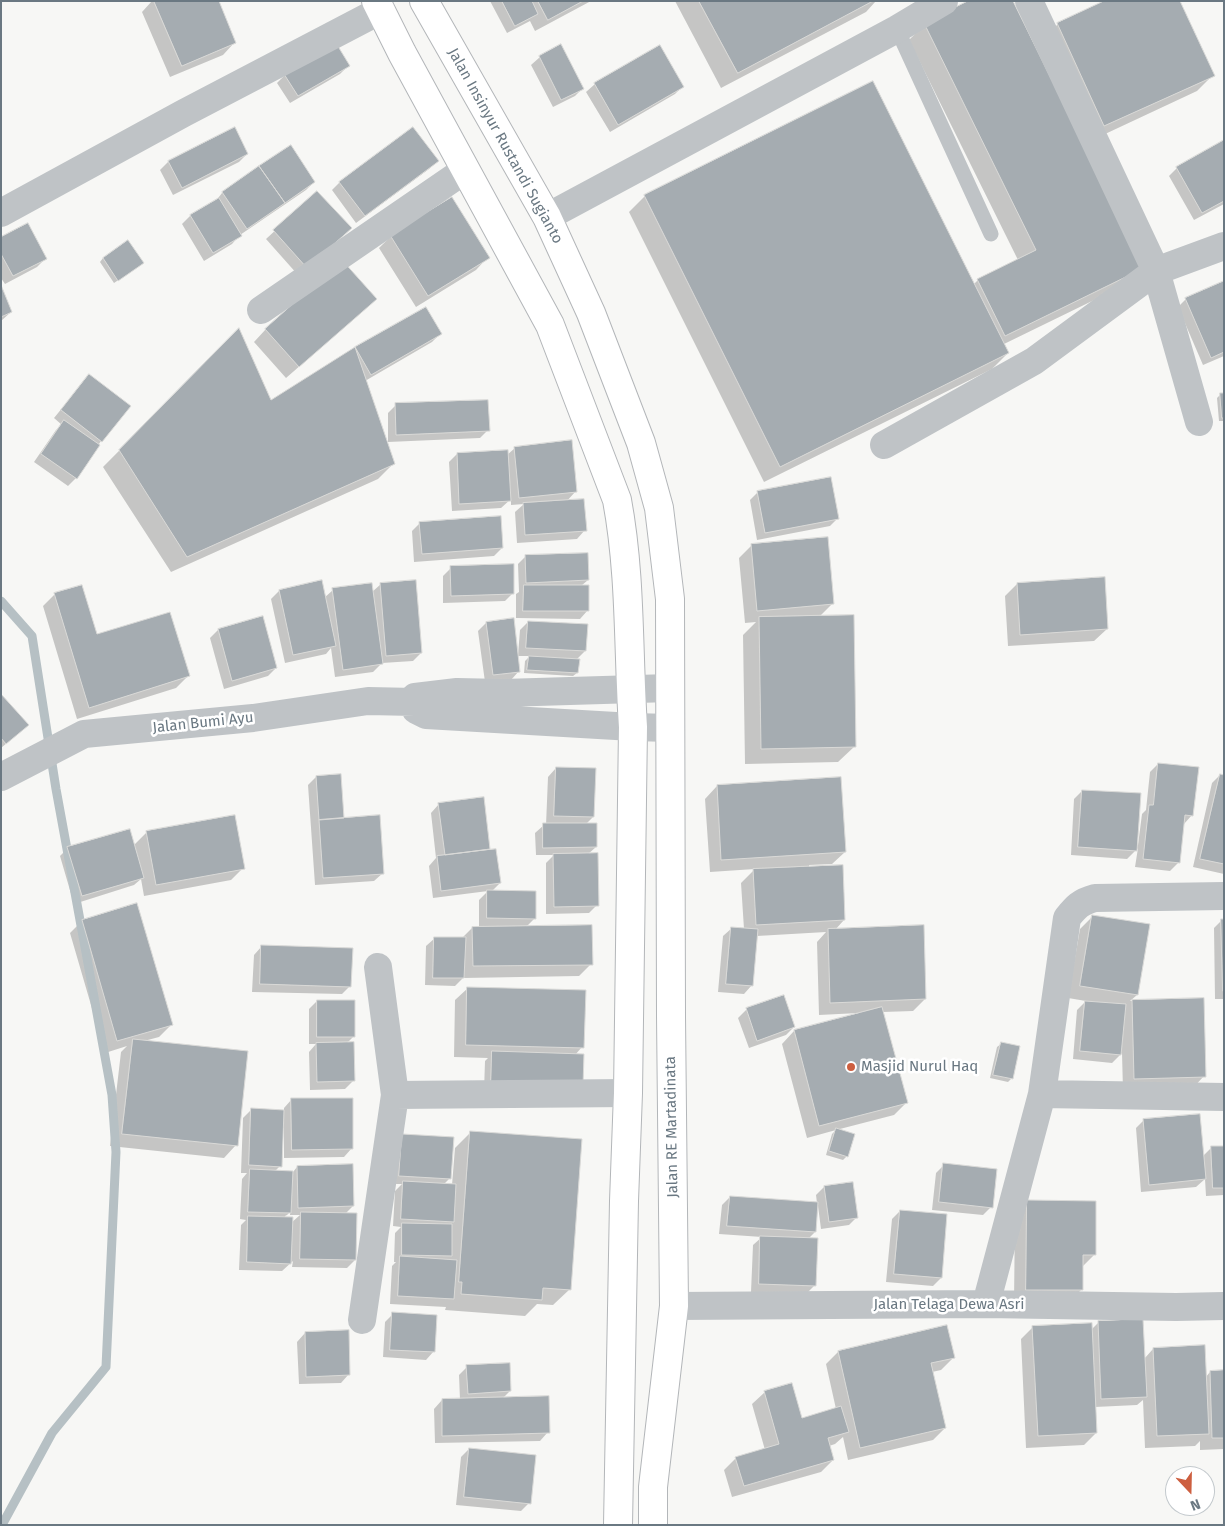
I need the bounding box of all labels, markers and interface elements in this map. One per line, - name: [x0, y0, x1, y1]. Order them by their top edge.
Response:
- street label: Jalan Insinyur Rustandi Sugianto: [444, 45, 566, 247]
- street label: Jalan Bumi Ayu: [152, 709, 254, 737]
- street label: Jalan RE Martadinata: [662, 1056, 682, 1198]
- place label: Masjid Nurul Haq: [861, 1058, 978, 1076]
- marker: Masjid Nurul Haq: [845, 1061, 857, 1073]
- street label: Jalan Telaga Dewa Asri: [873, 1296, 1025, 1314]
- north arrow: [1165, 1466, 1215, 1516]
- text: N: [1188, 1495, 1203, 1514]

